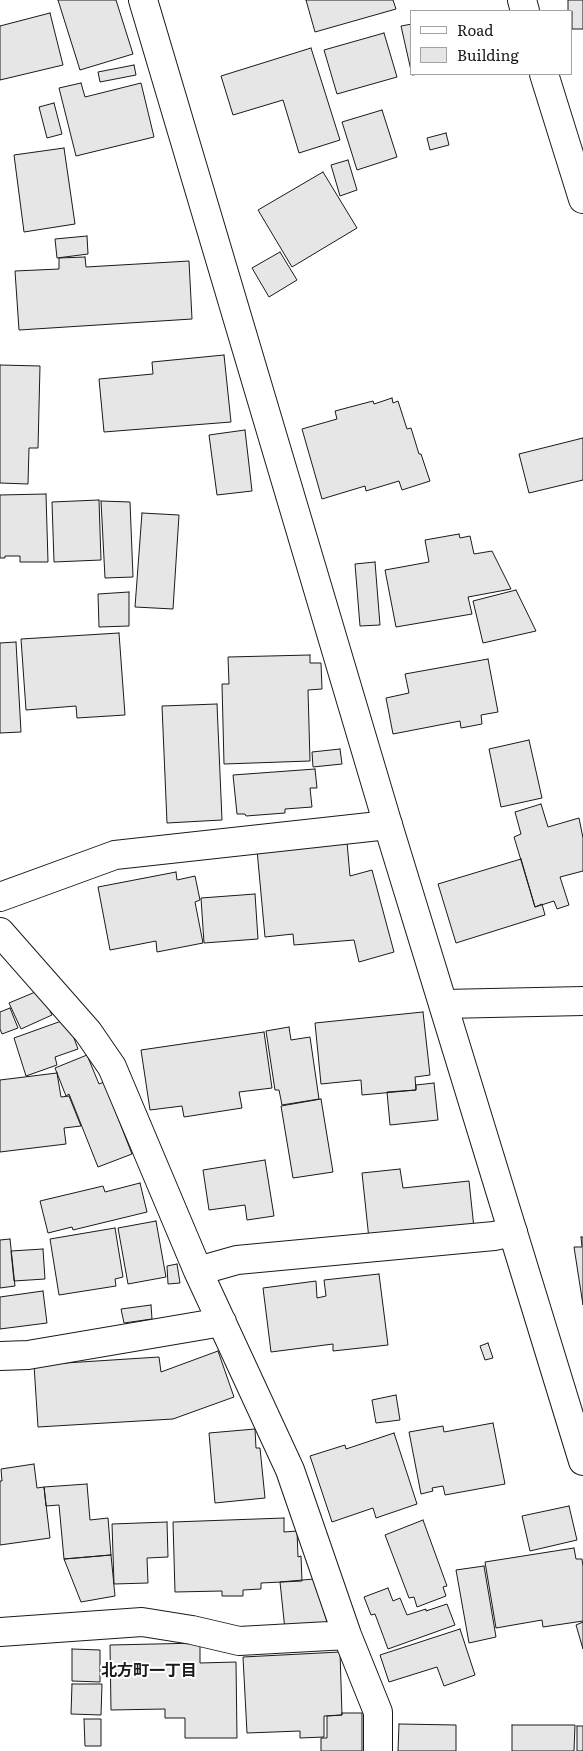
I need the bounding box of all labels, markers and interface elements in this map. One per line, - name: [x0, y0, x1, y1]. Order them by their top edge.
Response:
- legend: [410, 10, 573, 75]
- text: Road: [457, 18, 493, 41]
- text: Building: [457, 43, 519, 66]
- district label: 北方町一丁目: [101, 1661, 197, 1681]

